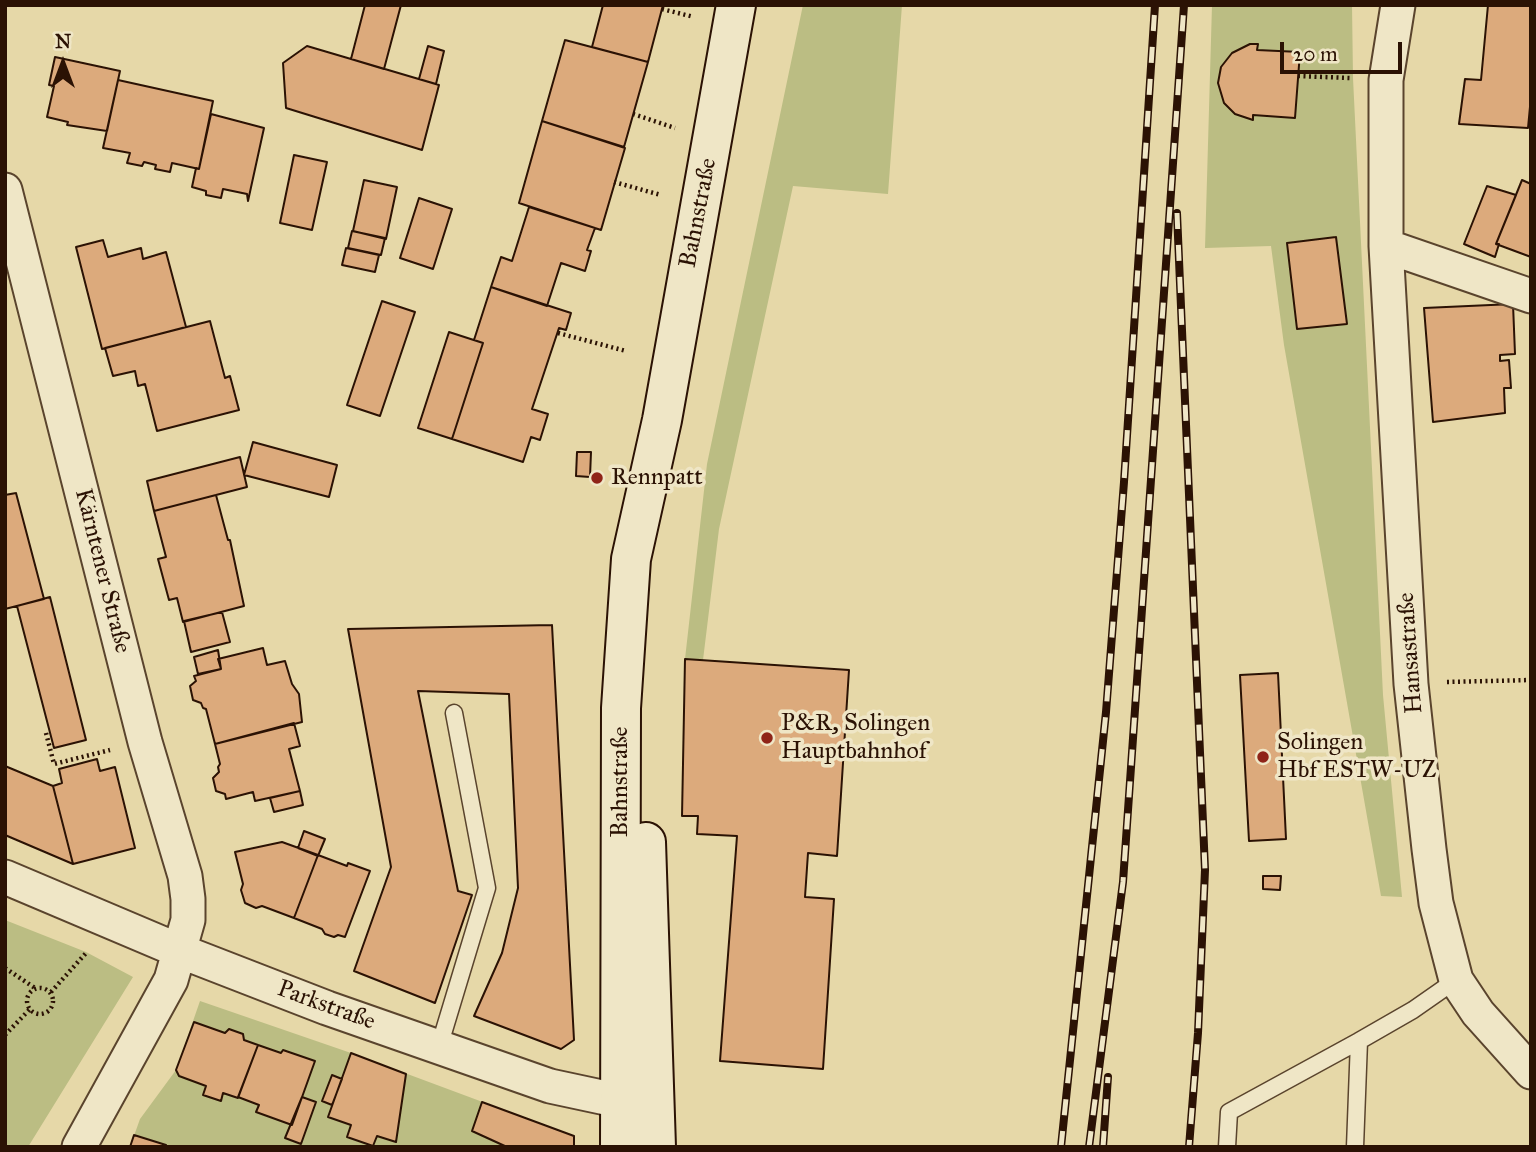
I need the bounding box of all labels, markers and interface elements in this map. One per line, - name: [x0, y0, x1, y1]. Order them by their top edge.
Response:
- north arrow: [28, 28, 98, 98]
- scale bar: [1284, 28, 1406, 72]
- text: N: [55, 30, 71, 53]
- text: 20 m: [1293, 41, 1338, 67]
- street label: Bahnstraße: [674, 156, 724, 270]
- place label: Rennpatt: [611, 464, 703, 492]
- marker: Rennpatt: [589, 470, 605, 486]
- street label: Kärntener Straße: [68, 486, 136, 656]
- street label: Hansastraße: [1392, 591, 1430, 715]
- place label: P&R, Solingen Hauptbahnhof: [781, 710, 930, 766]
- street label: Bahnstraße: [607, 726, 635, 838]
- place label: Solingen Hbf ESTW-UZ: [1277, 729, 1437, 785]
- marker: P&R, Solingen Hauptbahnhof: [759, 730, 775, 746]
- marker: Solingen Hbf ESTW-UZ: [1255, 749, 1271, 765]
- street label: Parkstraße: [273, 975, 379, 1037]

